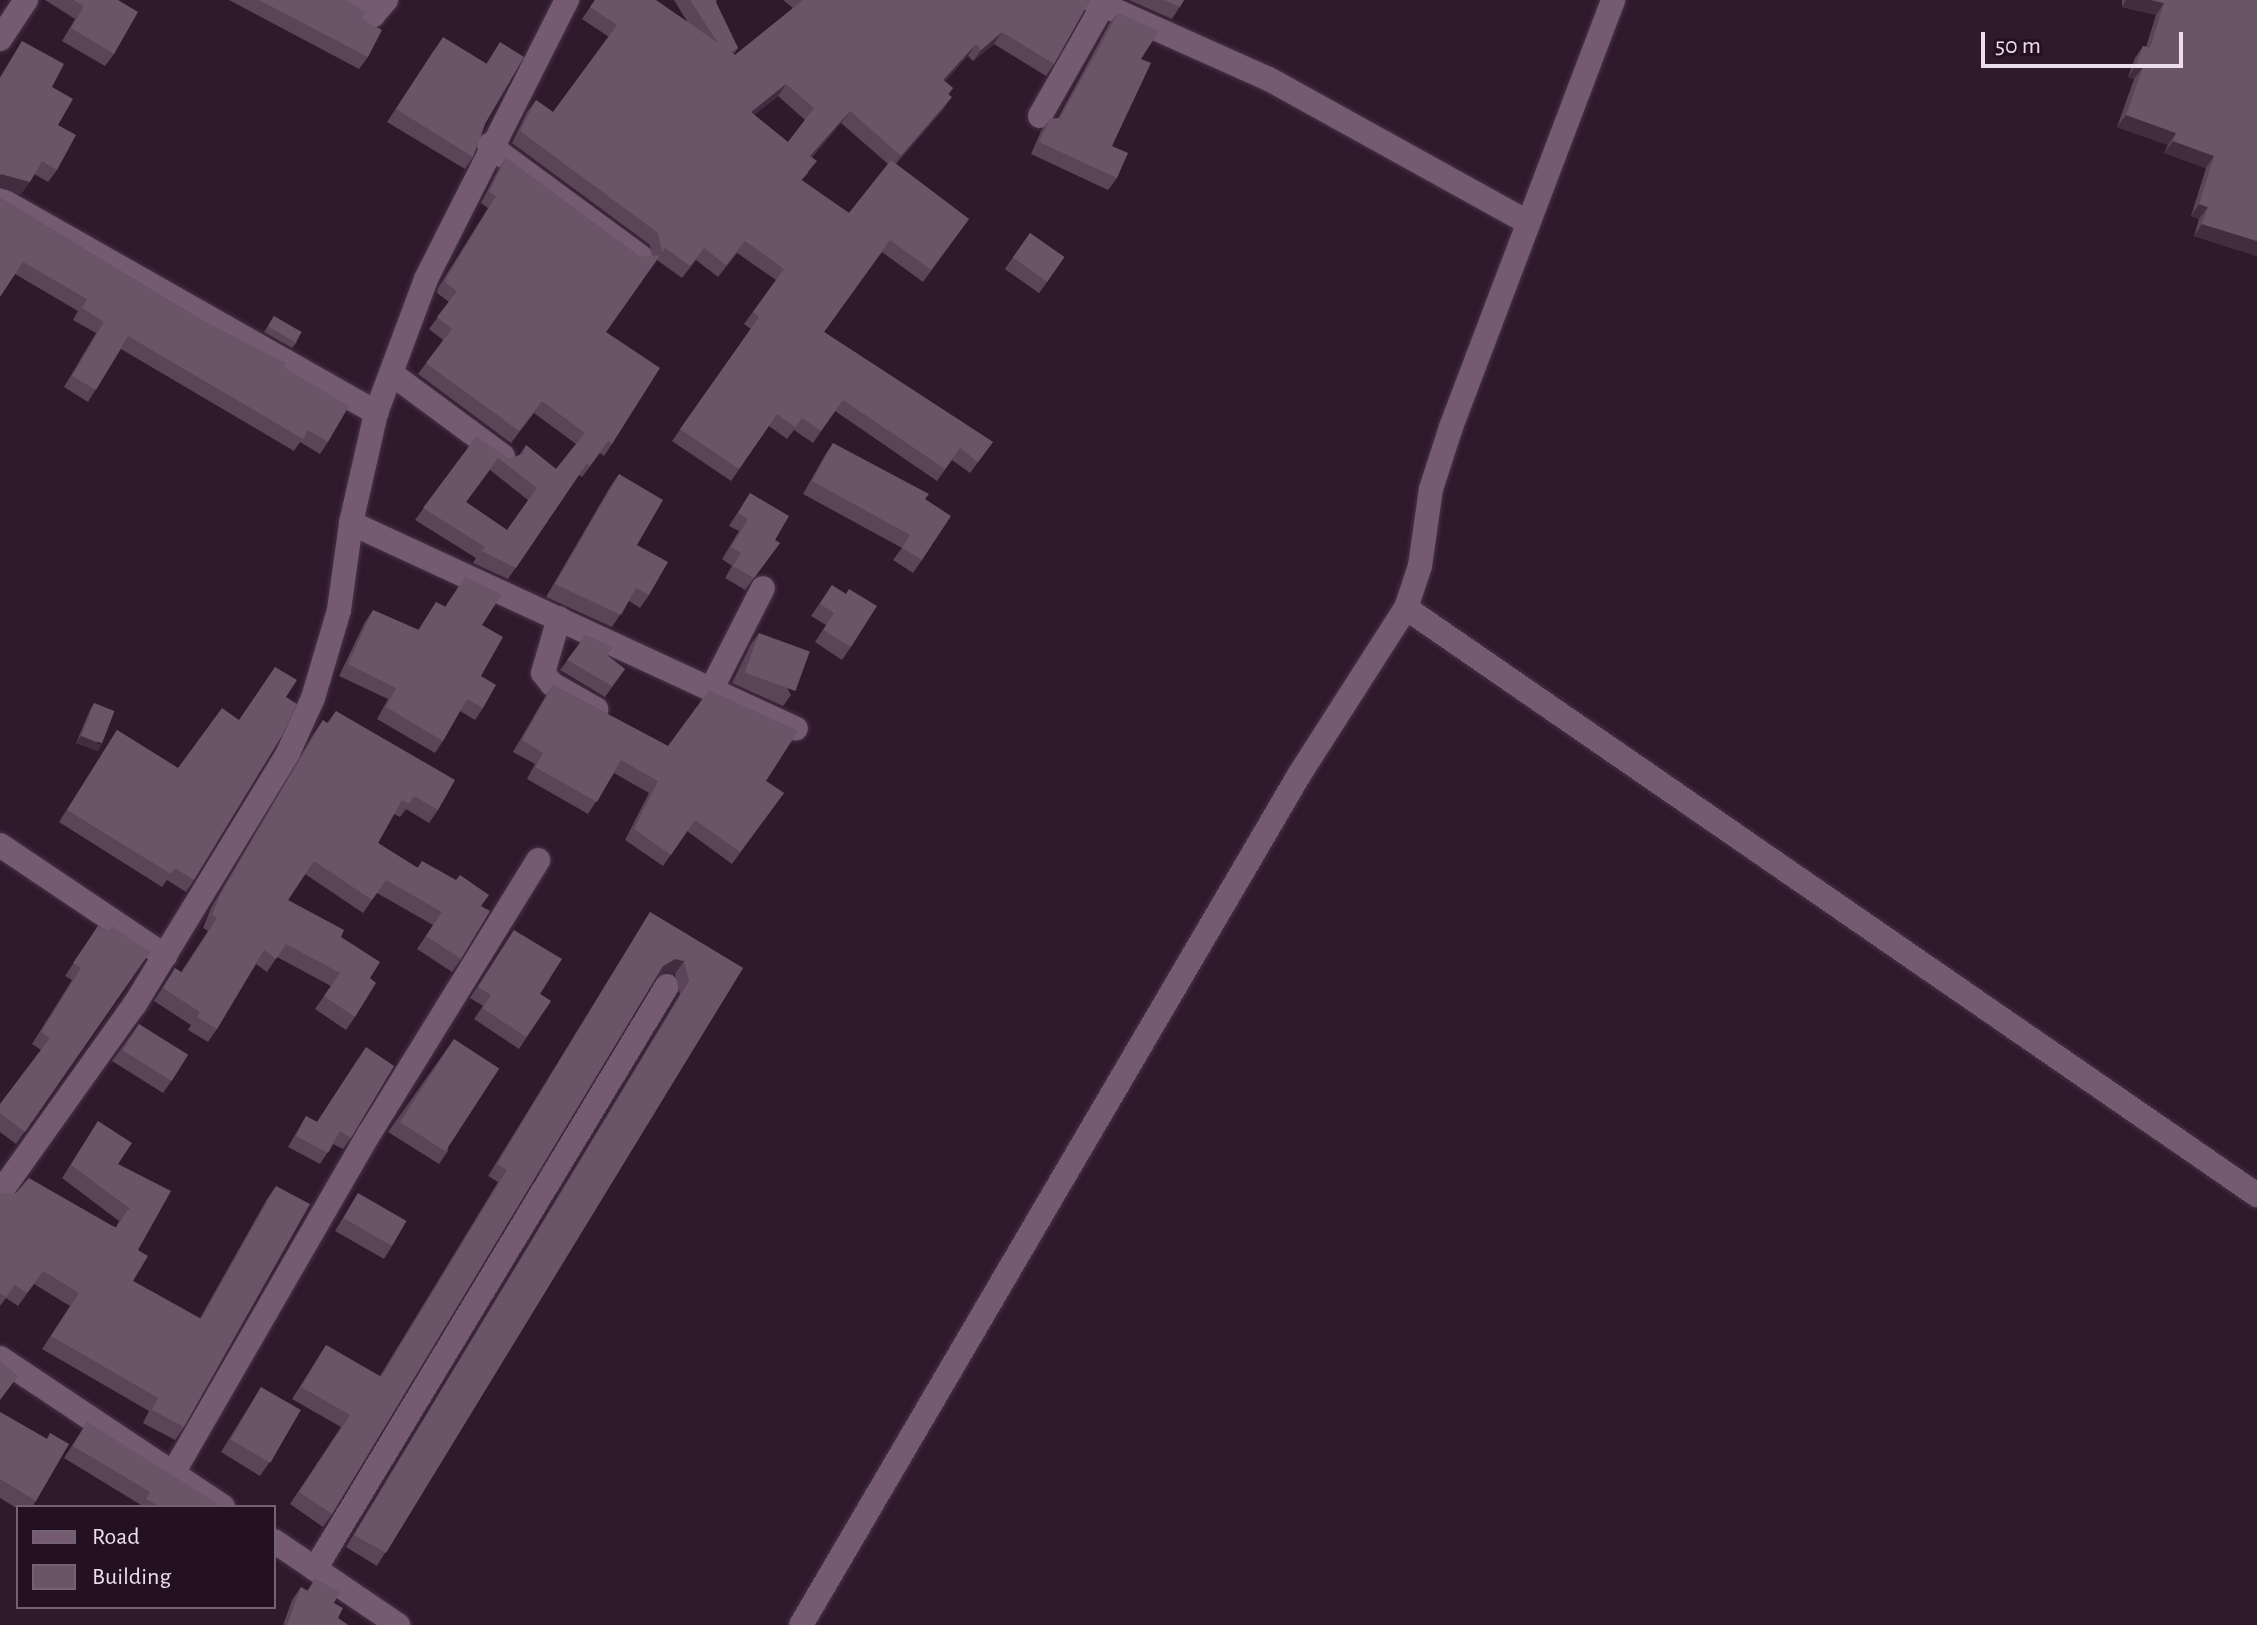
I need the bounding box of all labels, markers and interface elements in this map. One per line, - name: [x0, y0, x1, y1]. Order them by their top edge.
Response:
- scale bar: [1985, 16, 2187, 66]
- text: 50 m: [1995, 34, 2041, 58]
- legend: [16, 1505, 276, 1609]
- text: Road: [92, 1525, 140, 1549]
- text: Building: [92, 1565, 171, 1589]

